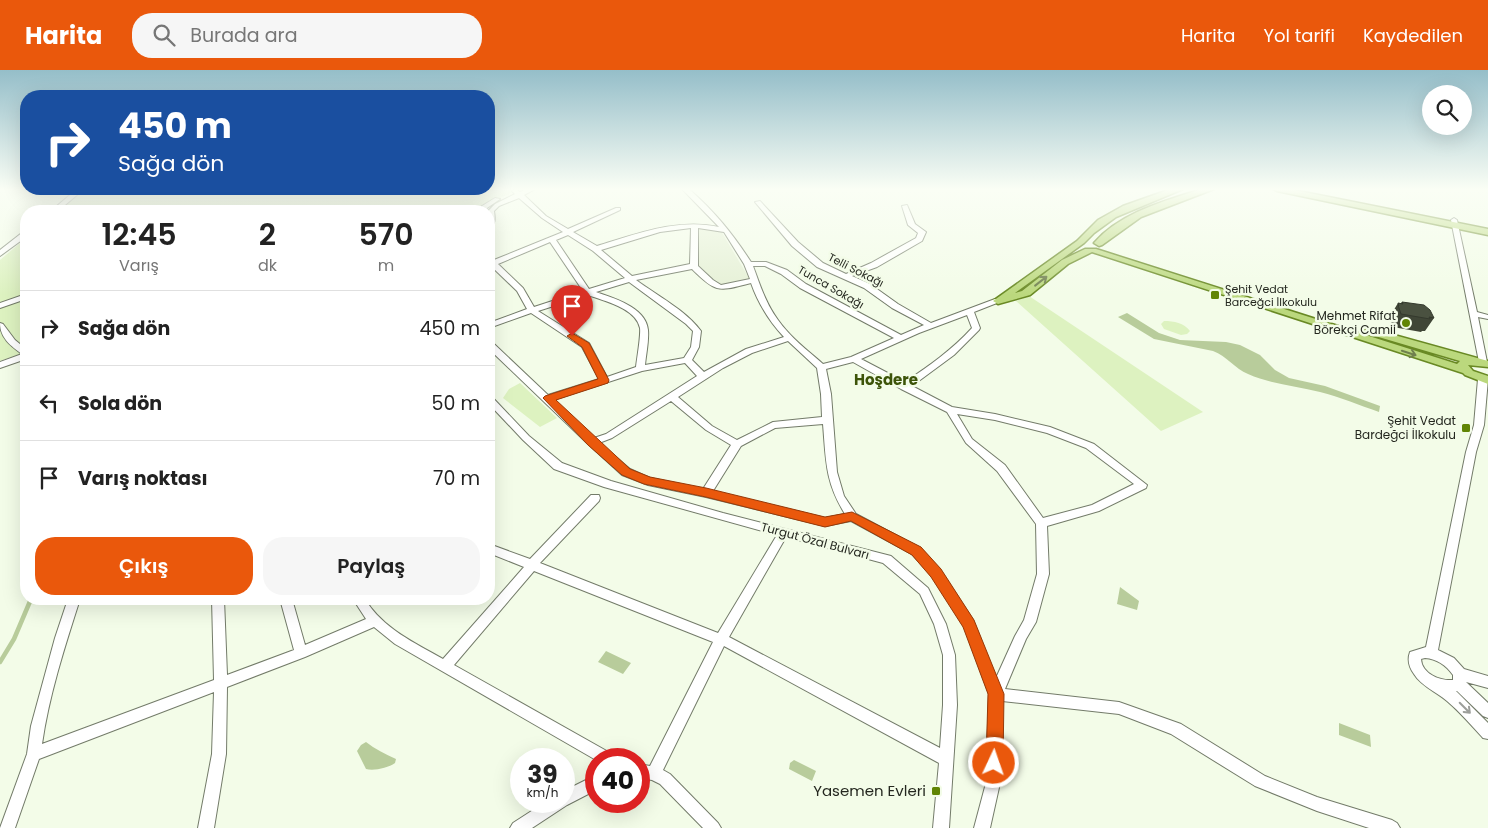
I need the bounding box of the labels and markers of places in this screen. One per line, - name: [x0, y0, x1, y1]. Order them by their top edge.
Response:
- place label: Şehit Vedat Barceğci İlkokulu: [1225, 281, 1317, 310]
- pin: [551, 285, 593, 336]
- marker: Şehit Vedat Barceğci İlkokulu: [1209, 289, 1221, 301]
- place label: Mehmet Rifat Börekçi Camii: [1314, 307, 1396, 338]
- marker: Mehmet Rifat Börekçi Camii: [1400, 317, 1412, 329]
- place label: Şehit Vedat Bardeğci İlkokulu: [1355, 412, 1456, 443]
- marker: Şehit Vedat Bardeğci İlkokulu: [1460, 422, 1472, 434]
- place label: Yasemen Evleri: [813, 780, 926, 801]
- marker: Yasemen Evleri: [930, 785, 942, 797]

